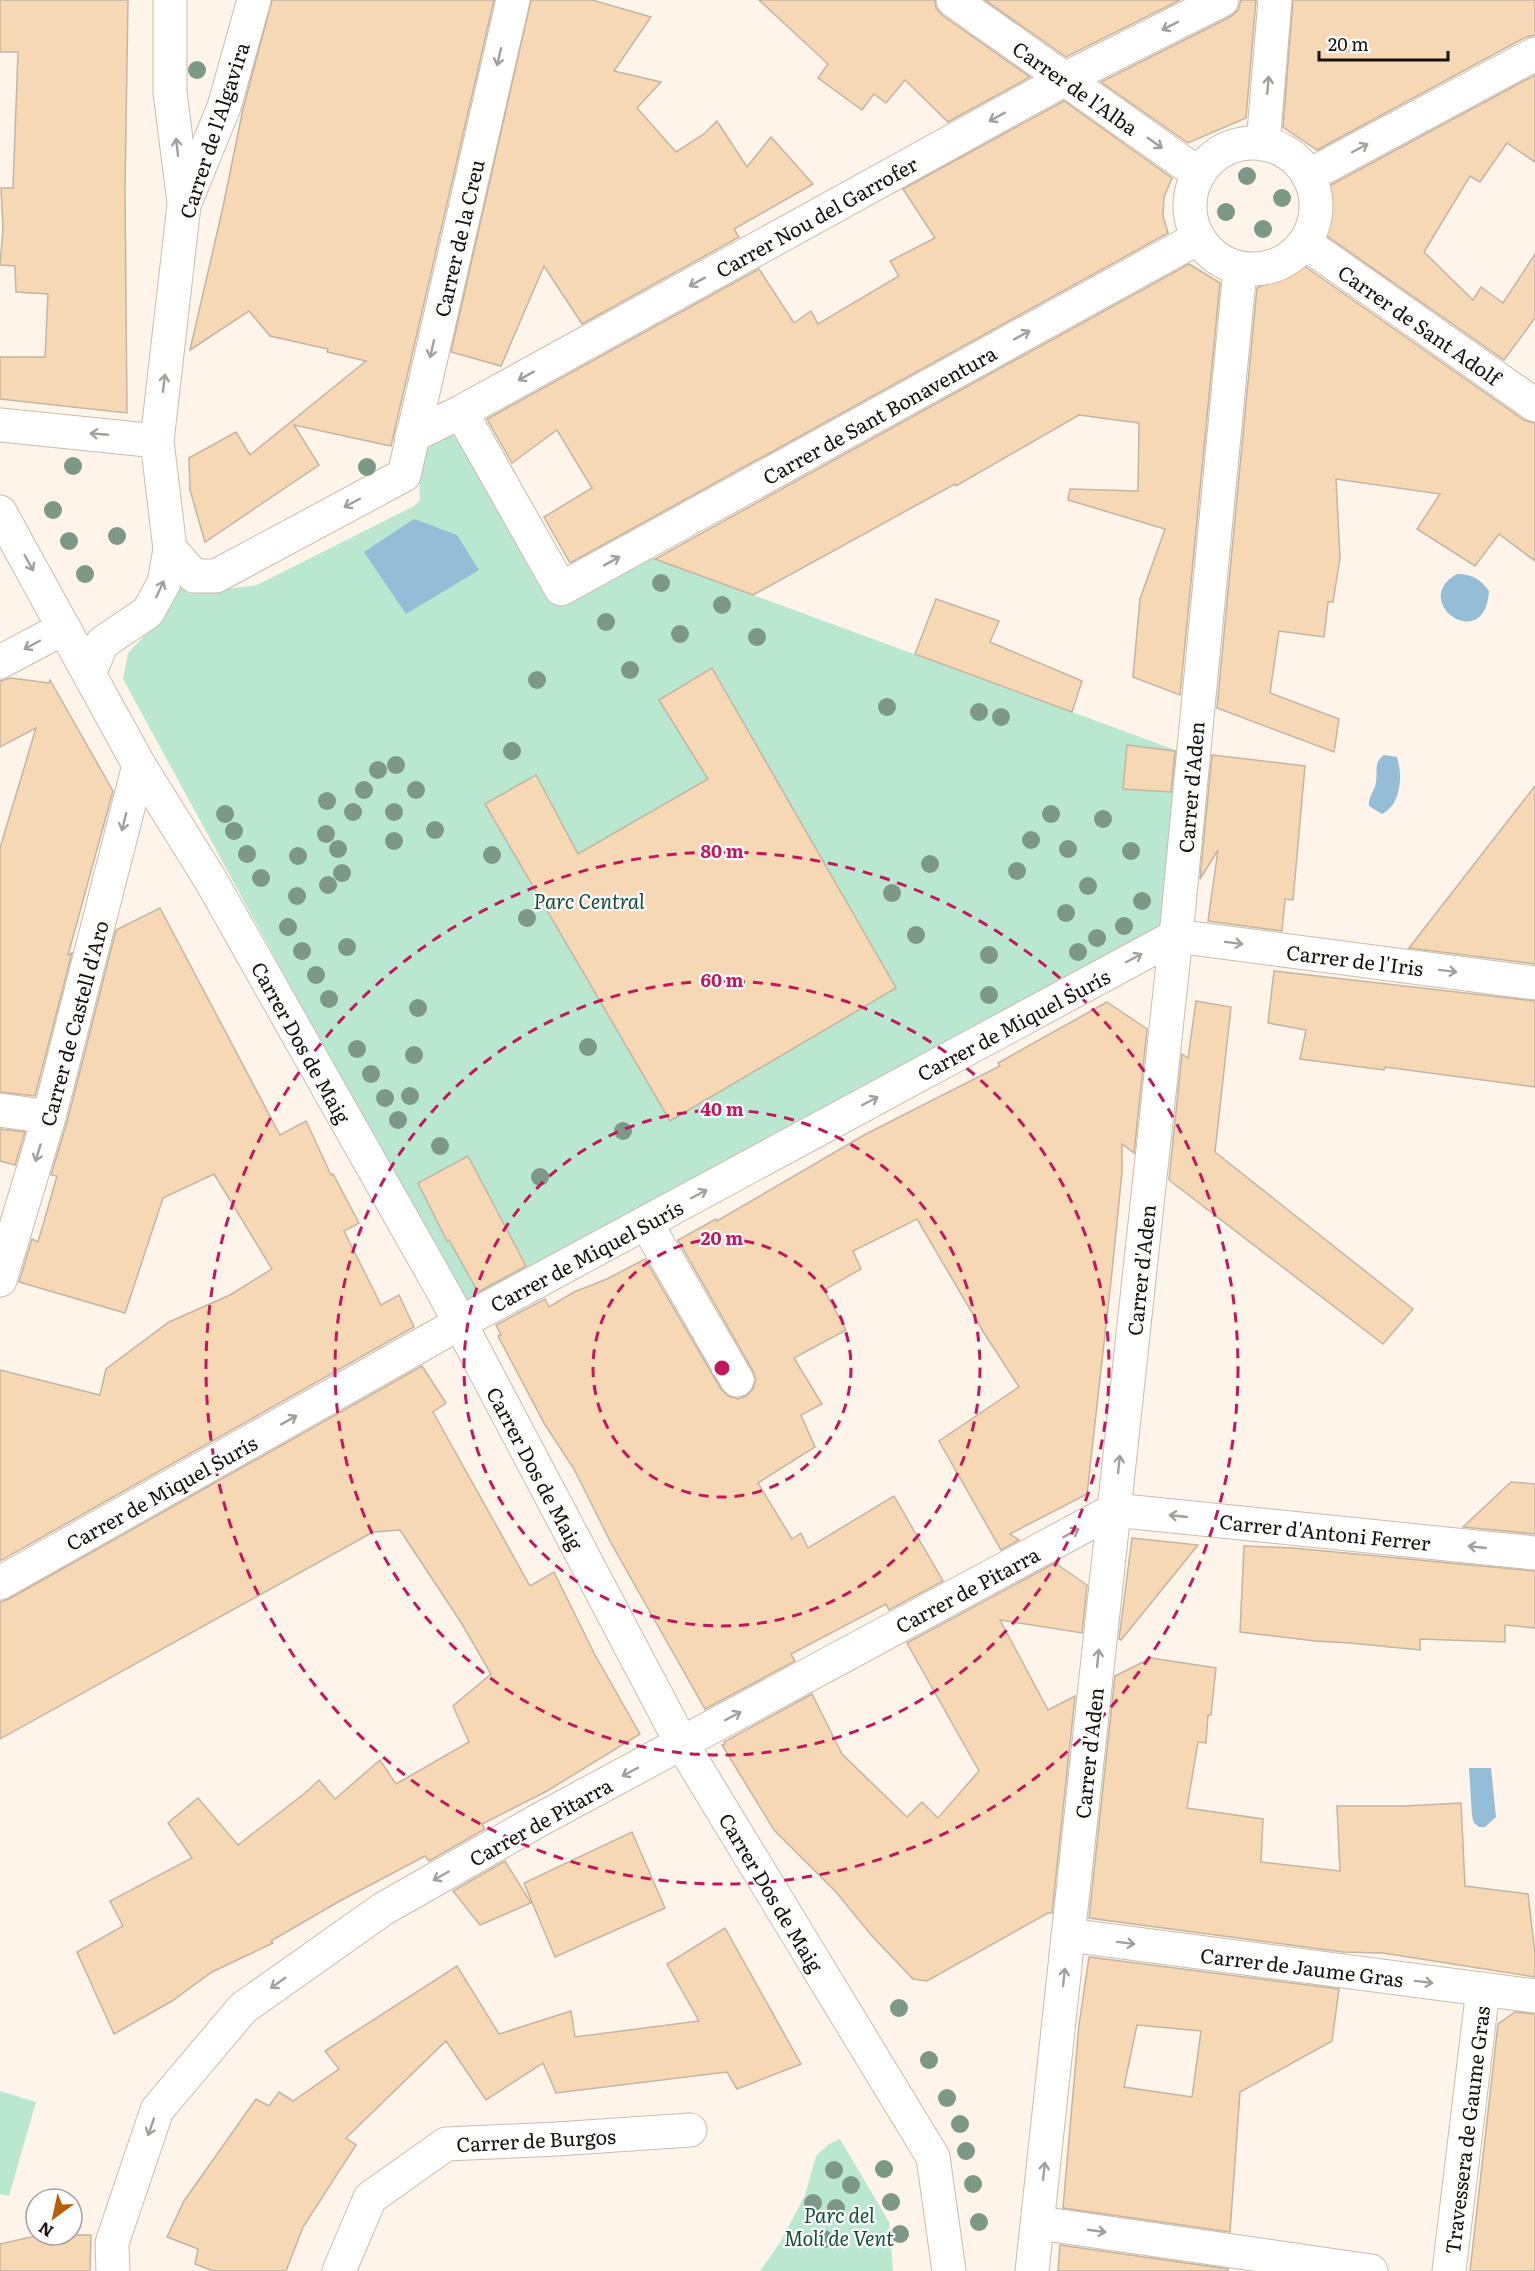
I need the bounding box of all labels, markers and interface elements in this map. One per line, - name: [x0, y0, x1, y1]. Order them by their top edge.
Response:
- one-way arrow: [1161, 21, 1179, 33]
- scale bar: [1319, 24, 1448, 62]
- text: 20 m: [1328, 30, 1369, 57]
- street label: Carrer de l'Alba: [1007, 33, 1145, 142]
- street label: Carrer de l'Algavira: [170, 38, 256, 222]
- one-way arrow: [493, 47, 505, 66]
- one-way arrow: [1263, 76, 1274, 96]
- one-way arrow: [989, 111, 1006, 123]
- one-way arrow: [1147, 137, 1163, 149]
- one-way arrow: [171, 138, 182, 157]
- one-way arrow: [1351, 142, 1368, 154]
- street label: Carrer Nou del Garrofer: [710, 148, 923, 284]
- street label: Carrer de la Creu: [425, 156, 491, 320]
- street label: Carrer de Sant Adolf: [1332, 256, 1509, 393]
- one-way arrow: [689, 276, 706, 288]
- one-way arrow: [1013, 329, 1030, 341]
- street label: Carrer de Sant Bonaventura: [757, 337, 1002, 491]
- one-way arrow: [426, 339, 437, 359]
- one-way arrow: [518, 371, 536, 382]
- one-way arrow: [159, 373, 170, 393]
- one-way arrow: [89, 428, 109, 439]
- one-way arrow: [344, 497, 361, 509]
- one-way arrow: [23, 554, 35, 571]
- one-way arrow: [603, 555, 620, 567]
- one-way arrow: [155, 580, 166, 598]
- one-way arrow: [24, 639, 41, 651]
- street label: Carrer d'Aden: [1169, 720, 1211, 854]
- one-way arrow: [118, 812, 130, 831]
- text: 80 m: [700, 837, 744, 864]
- park label: Parc Central: [533, 885, 645, 915]
- street label: Carrer de Castell d'Aro: [31, 917, 115, 1129]
- street label: Carrer de l'Iris: [1285, 936, 1425, 982]
- one-way arrow: [1223, 938, 1243, 949]
- one-way arrow: [1125, 952, 1142, 964]
- street label: Carrer Dos de Maig: [245, 955, 359, 1129]
- street label: Carrer de Miquel Surís: [911, 960, 1115, 1088]
- text: 60 m: [700, 966, 744, 993]
- one-way arrow: [1438, 966, 1457, 977]
- text: 40 m: [700, 1095, 744, 1122]
- one-way arrow: [861, 1095, 878, 1107]
- one-way arrow: [32, 1143, 43, 1162]
- one-way arrow: [689, 1188, 707, 1199]
- street label: Carrer de Miquel Surís: [484, 1191, 688, 1319]
- street label: Carrer d'Aden: [1118, 1203, 1162, 1337]
- text: 20 m: [701, 1224, 743, 1251]
- centre of rings: [712, 1358, 732, 1378]
- street label: Carrer Dos de Maig: [480, 1381, 592, 1556]
- one-way arrow: [280, 1414, 297, 1426]
- street label: Carrer de Miquel Surís: [60, 1427, 262, 1557]
- one-way arrow: [1114, 1455, 1125, 1475]
- street label: Carrer d'Antoni Ferrer: [1218, 1505, 1433, 1557]
- one-way arrow: [1169, 1510, 1189, 1521]
- one-way arrow: [1062, 1527, 1079, 1539]
- street label: Carrer de Pitarra: [890, 1538, 1045, 1640]
- one-way arrow: [1467, 1541, 1487, 1552]
- one-way arrow: [1093, 1649, 1104, 1669]
- street label: Carrer d'Aden: [1066, 1686, 1110, 1820]
- one-way arrow: [724, 1710, 741, 1722]
- one-way arrow: [621, 1766, 639, 1778]
- street label: Carrer de Pitarra: [463, 1769, 617, 1873]
- street label: Carrer Dos de Maig: [712, 1807, 832, 1978]
- one-way arrow: [433, 1870, 450, 1882]
- one-way arrow: [1116, 1937, 1136, 1948]
- street label: Carrer de Jaume Gras: [1199, 1939, 1405, 1993]
- one-way arrow: [1059, 1968, 1070, 1988]
- one-way arrow: [1413, 1976, 1433, 1987]
- one-way arrow: [271, 1977, 287, 1989]
- street label: Travessera de Gaume Gras: [1436, 2004, 1496, 2256]
- one-way arrow: [145, 2117, 156, 2136]
- street label: Carrer de Burgos: [455, 2120, 617, 2158]
- one-way arrow: [1039, 2162, 1050, 2182]
- north arrow: [24, 2187, 84, 2247]
- park label: Parc del Molí de Vent: [784, 2199, 894, 2252]
- text: N: [33, 2217, 57, 2244]
- one-way arrow: [1086, 2225, 1106, 2236]

